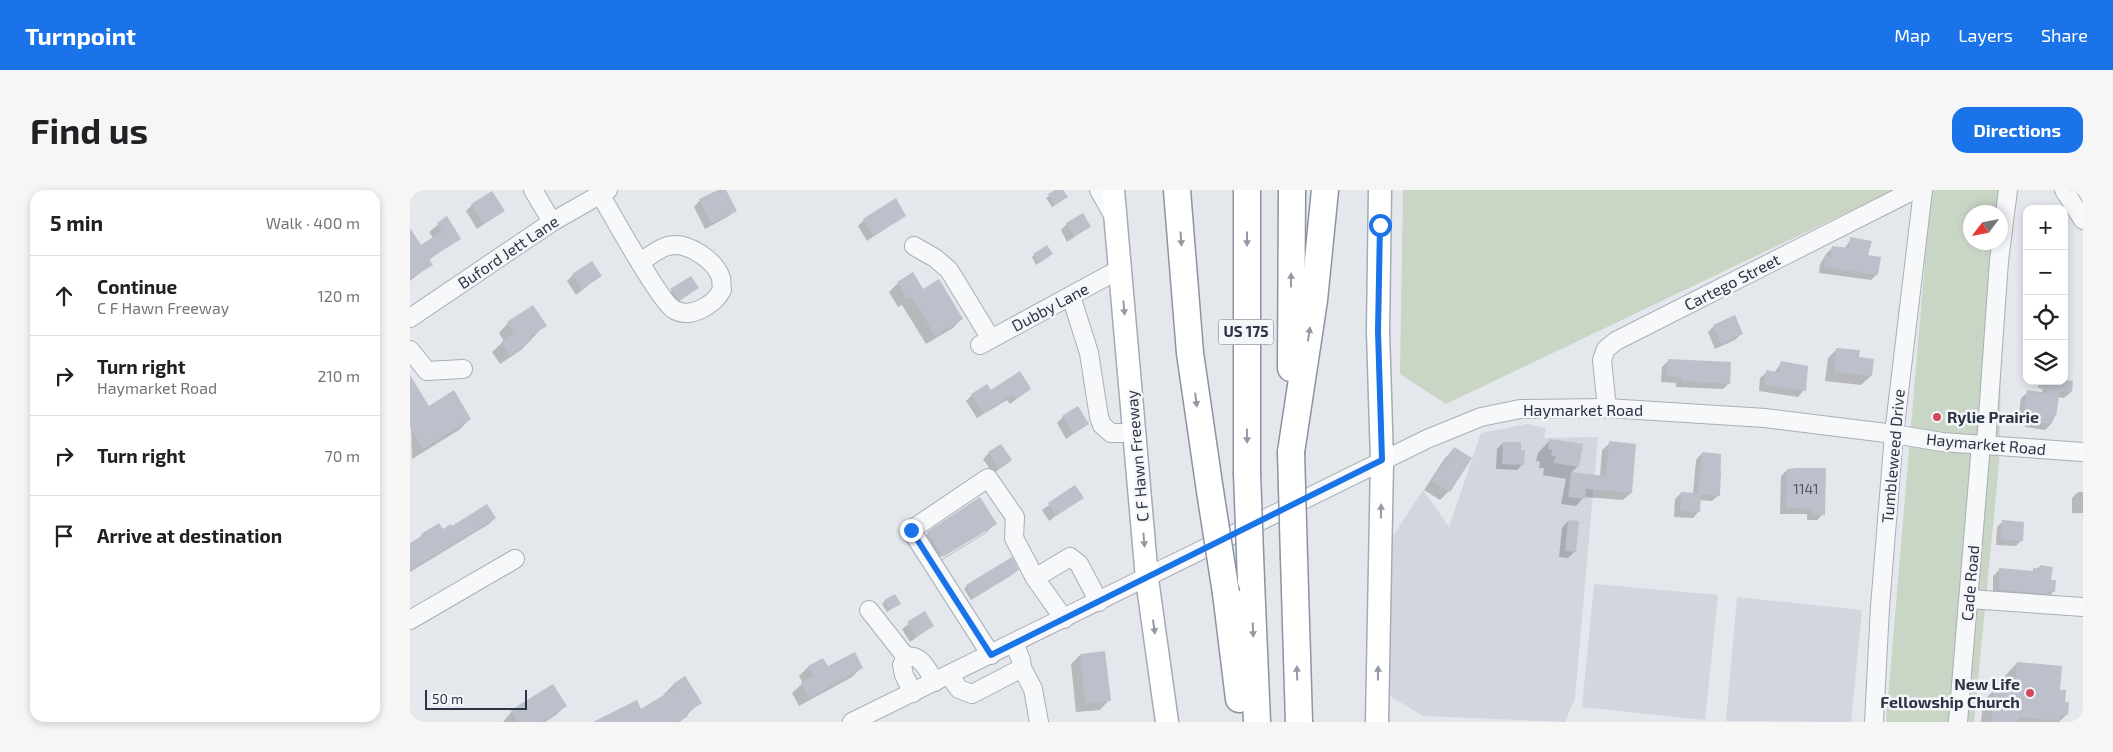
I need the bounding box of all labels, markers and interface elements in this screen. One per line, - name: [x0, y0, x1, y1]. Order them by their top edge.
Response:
- text: Turnpoint: [25, 21, 136, 50]
- text: Map: [1894, 24, 1930, 46]
- text: Layers: [1958, 24, 2013, 46]
- text: Share: [2041, 24, 2088, 46]
- button: Directions: [1952, 107, 2083, 153]
- text: Find us: [30, 109, 148, 151]
- north arrow: [1963, 205, 2008, 250]
- map controls: [2023, 205, 2068, 385]
- button: +: [2023, 205, 2068, 250]
- text: 5 min: [50, 210, 103, 235]
- street label: Buford Jett Lane: [454, 211, 562, 292]
- text: Walk · 400 m: [266, 213, 360, 232]
- route start: [1369, 214, 1392, 237]
- one-way arrow: [1177, 231, 1185, 247]
- one-way arrow: [1243, 231, 1251, 247]
- street label: Cartego Street: [1681, 249, 1783, 314]
- button: −: [2023, 250, 2068, 295]
- one-way arrow: [1287, 272, 1295, 288]
- text: Continue: [97, 275, 177, 298]
- street label: Dubby Lane: [1008, 278, 1092, 335]
- icon: ahead: [50, 282, 78, 310]
- text: 120 m: [317, 286, 360, 305]
- button: locate: [2023, 295, 2068, 340]
- text: C F Hawn Freeway: [97, 298, 229, 317]
- one-way arrow: [1120, 300, 1128, 316]
- road number: US 175: [1218, 320, 1274, 344]
- one-way arrow: [1305, 326, 1313, 342]
- button: layers: [2023, 340, 2068, 385]
- text: Turn right: [97, 355, 185, 378]
- icon: right: [50, 362, 78, 390]
- text: 210 m: [317, 366, 360, 385]
- text: Haymarket Road: [97, 378, 217, 397]
- street label: Tumbleweed Drive: [1877, 388, 1908, 524]
- street label: C F Hawn Freeway: [1121, 389, 1152, 523]
- one-way arrow: [1192, 393, 1200, 409]
- street label: Haymarket Road: [1523, 400, 1643, 419]
- place label: Rylie Prairie: [1947, 407, 2039, 427]
- marker: Rylie Prairie: [1931, 411, 1943, 423]
- one-way arrow: [1243, 428, 1251, 444]
- street label: Haymarket Road: [1925, 429, 2047, 458]
- icon: right: [50, 442, 78, 470]
- text: Turn right: [97, 444, 185, 467]
- text: 70 m: [325, 446, 360, 465]
- house number: 1141: [1793, 480, 1819, 497]
- one-way arrow: [1377, 503, 1385, 519]
- route end: [900, 519, 923, 542]
- icon: arrive: [50, 522, 78, 550]
- text: Arrive at destination: [97, 524, 282, 547]
- one-way arrow: [1140, 532, 1148, 548]
- street label: Cade Road: [1957, 544, 1982, 622]
- one-way arrow: [1150, 619, 1158, 635]
- one-way arrow: [1249, 622, 1257, 638]
- one-way arrow: [1293, 665, 1301, 681]
- one-way arrow: [1374, 665, 1382, 681]
- place label: New Life Fellowship Church: [1880, 674, 2020, 711]
- scale bar: [425, 687, 528, 710]
- marker: New Life Fellowship Church: [2024, 687, 2036, 699]
- text: 50 m: [432, 690, 463, 707]

